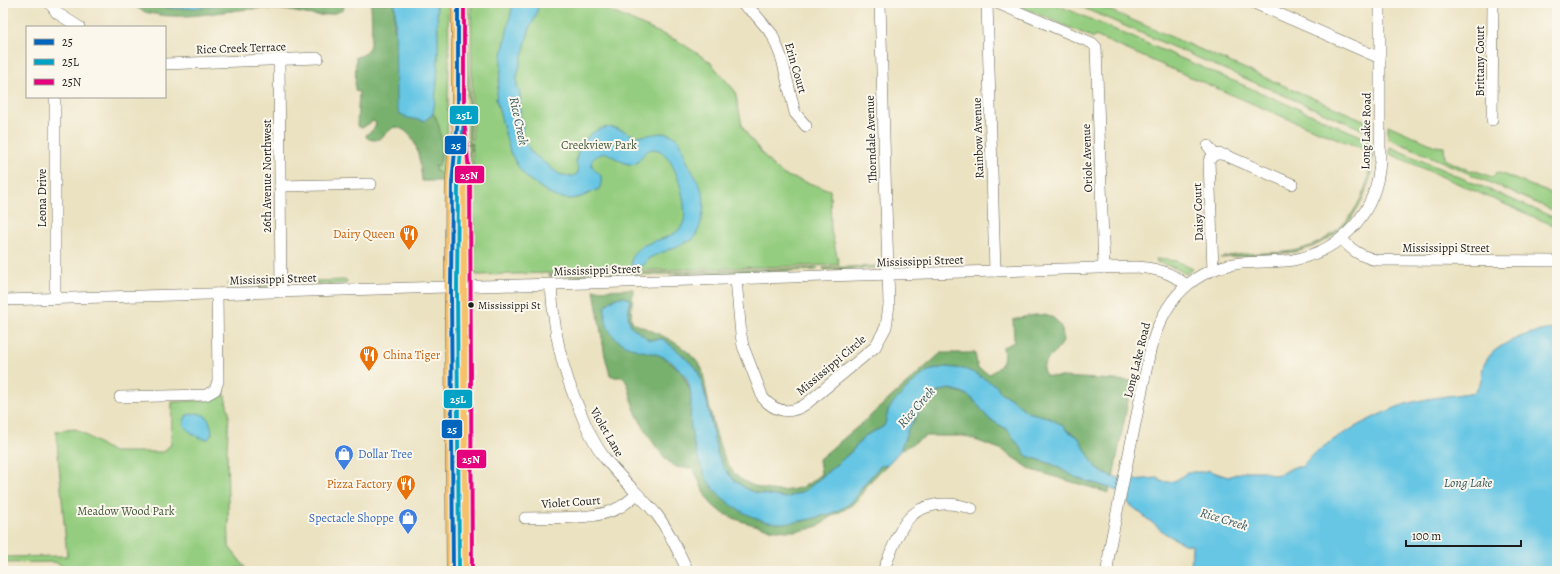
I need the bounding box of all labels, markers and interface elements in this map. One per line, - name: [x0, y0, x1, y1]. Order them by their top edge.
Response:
- legend: [26, 26, 166, 98]
- street label: Brittany Court: [1472, 26, 1488, 96]
- text: 25: [62, 34, 73, 50]
- street label: Rice Creek Terrace: [196, 38, 286, 58]
- street label: Erin Court: [781, 41, 811, 95]
- text: 25L: [62, 54, 80, 70]
- text: 25N: [62, 74, 82, 90]
- street label: Long Lake Road: [1357, 92, 1375, 170]
- water label: Rice Creek: [506, 95, 532, 147]
- street label: Thorndale Avenue: [861, 95, 881, 183]
- street label: Rainbow Avenue: [969, 97, 987, 179]
- line badge: 25L: [449, 105, 479, 125]
- text: 25L: [456, 108, 472, 123]
- street label: 26th Avenue Northwest: [259, 119, 275, 233]
- street label: Oriole Avenue: [1078, 123, 1096, 193]
- line badge: 25: [444, 135, 467, 155]
- park label: Creekview Park: [561, 137, 637, 153]
- text: 25: [451, 138, 461, 153]
- line badge: 25N: [454, 165, 485, 184]
- text: 25N: [460, 168, 478, 183]
- street label: Leona Drive: [34, 169, 50, 227]
- street label: Daisy Court: [1189, 183, 1207, 241]
- restaurant icon: Dairy Queen: [398, 223, 420, 251]
- place label: Dairy Queen: [333, 226, 395, 242]
- street label: Mississippi Street: [1402, 240, 1490, 256]
- street label: Mississippi Street: [876, 251, 964, 271]
- street label: Mississippi Street: [553, 260, 641, 280]
- street label: Mississippi Street: [229, 269, 317, 289]
- place label: Mississippi St: [478, 298, 541, 313]
- marker: Mississippi St: [466, 300, 476, 310]
- street label: Long Lake Road: [1120, 320, 1154, 399]
- street label: Mississippi Circle: [793, 331, 869, 399]
- restaurant icon: China Tiger: [358, 344, 380, 372]
- place label: China Tiger: [383, 347, 441, 363]
- water label: Rice Creek: [893, 383, 939, 431]
- line badge: 25L: [443, 389, 473, 409]
- text: 25L: [450, 392, 466, 407]
- street label: Violet Lane: [586, 404, 628, 460]
- line badge: 25: [441, 419, 463, 439]
- text: 25: [447, 422, 457, 437]
- shop icon: Dollar Tree: [333, 443, 355, 471]
- place label: Dollar Tree: [358, 446, 412, 462]
- line badge: 25N: [456, 449, 487, 469]
- text: 25N: [462, 452, 480, 467]
- restaurant icon: Pizza Factory: [395, 473, 417, 501]
- water label: Long Lake: [1444, 474, 1493, 491]
- place label: Pizza Factory: [327, 476, 393, 492]
- street label: Violet Court: [540, 492, 601, 512]
- park label: Meadow Wood Park: [77, 503, 175, 519]
- water label: Rice Creek: [1198, 504, 1250, 534]
- shop icon: Spectacle Shoppe: [397, 507, 419, 535]
- place label: Spectacle Shoppe: [309, 510, 394, 526]
- scale bar: [1406, 522, 1521, 548]
- text: 100 m: [1412, 528, 1441, 544]

